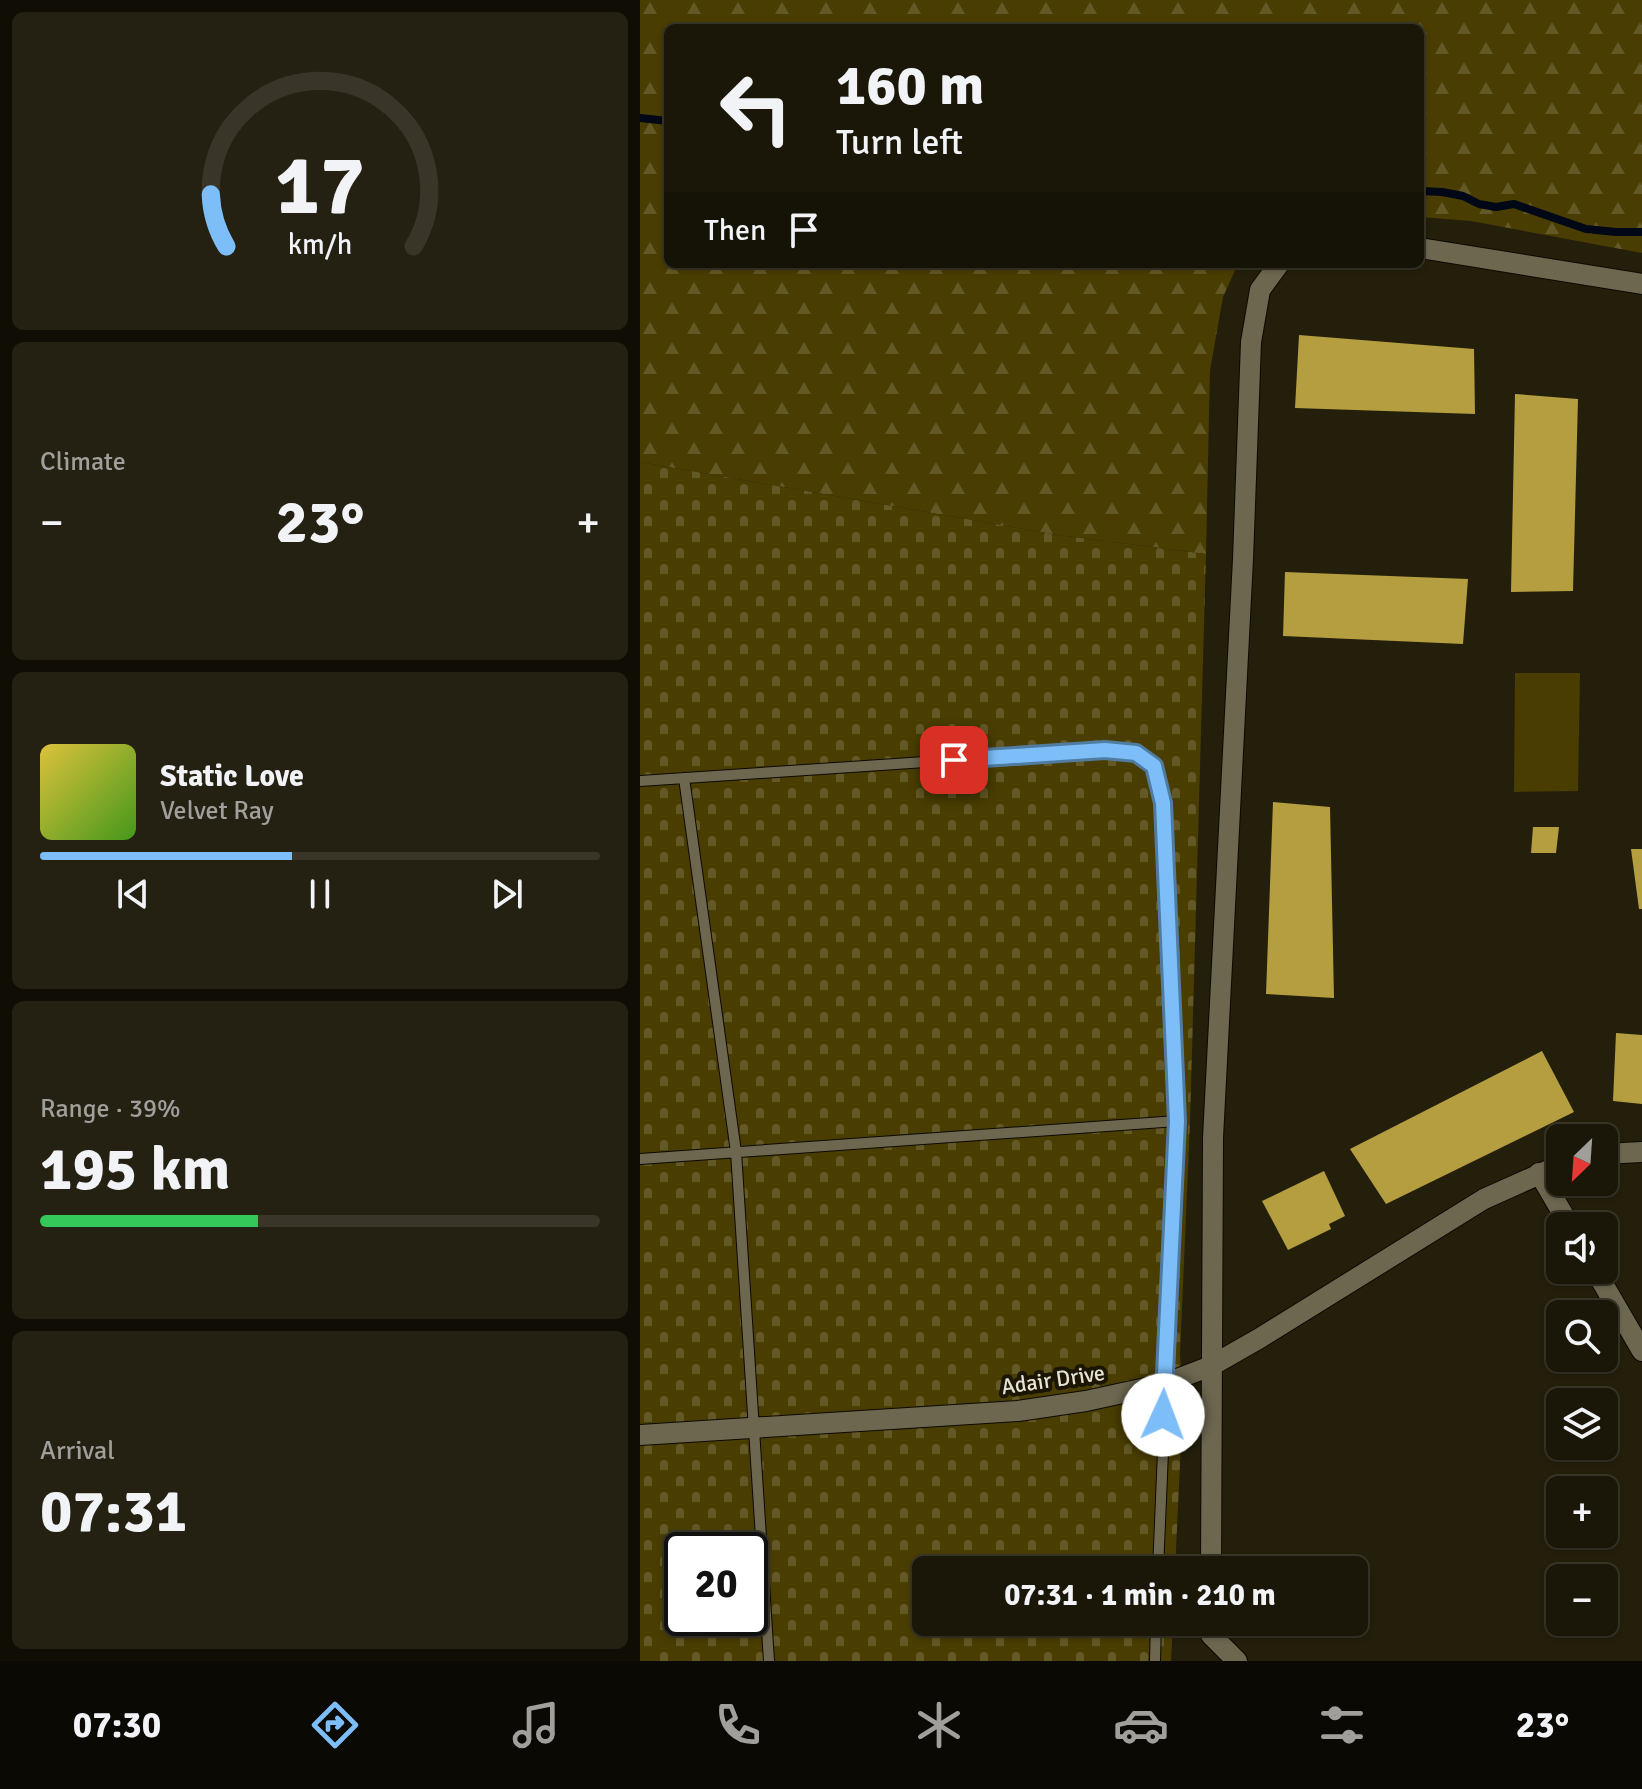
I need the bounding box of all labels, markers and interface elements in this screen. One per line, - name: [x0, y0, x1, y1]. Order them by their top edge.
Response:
- text: 160 m: [836, 51, 984, 120]
- icon: left: [704, 56, 808, 160]
- text: Turn left: [836, 120, 963, 165]
- text: 17: [275, 134, 365, 236]
- icon: arrive: [782, 208, 826, 252]
- text: Then: [704, 212, 766, 249]
- text: km/h: [288, 227, 352, 262]
- text: Climate: [40, 446, 126, 478]
- text: 23°: [276, 486, 364, 560]
- text: −: [40, 496, 64, 550]
- text: +: [576, 496, 600, 550]
- pin: [920, 726, 988, 794]
- icon: arrive: [932, 738, 976, 782]
- text: Static Love: [160, 758, 304, 795]
- text: Velvet Ray: [160, 795, 274, 827]
- icon: previous: [111, 872, 155, 916]
- icon: pause: [298, 872, 342, 916]
- icon: next: [485, 872, 529, 916]
- text: Range · 39%: [40, 1093, 181, 1125]
- north arrow: [1546, 1124, 1618, 1196]
- map controls: [1546, 1124, 1618, 1636]
- text: 195 km: [40, 1133, 230, 1207]
- button: sound: [1546, 1212, 1618, 1284]
- button: search: [1546, 1300, 1618, 1372]
- street label: Adair Drive: [1000, 1359, 1107, 1400]
- position arrow: [1121, 1373, 1205, 1457]
- button: layers: [1546, 1388, 1618, 1460]
- text: Arrival: [40, 1435, 115, 1467]
- text: 07:31: [40, 1475, 187, 1549]
- button: +: [1546, 1476, 1618, 1548]
- speed limit sign: 20: [664, 1532, 768, 1636]
- button: −: [1546, 1564, 1618, 1636]
- text: 07:31 · 1 min · 210 m: [1004, 1577, 1276, 1614]
- icon: directions: [307, 1697, 363, 1753]
- icon: music: [508, 1697, 564, 1753]
- icon: phone: [710, 1697, 766, 1753]
- icon: climate: [911, 1697, 967, 1753]
- icon: car: [1113, 1697, 1169, 1753]
- icon: filters: [1314, 1697, 1370, 1753]
- text: 07:30: [73, 1703, 161, 1748]
- text: 23°: [1516, 1703, 1569, 1748]

